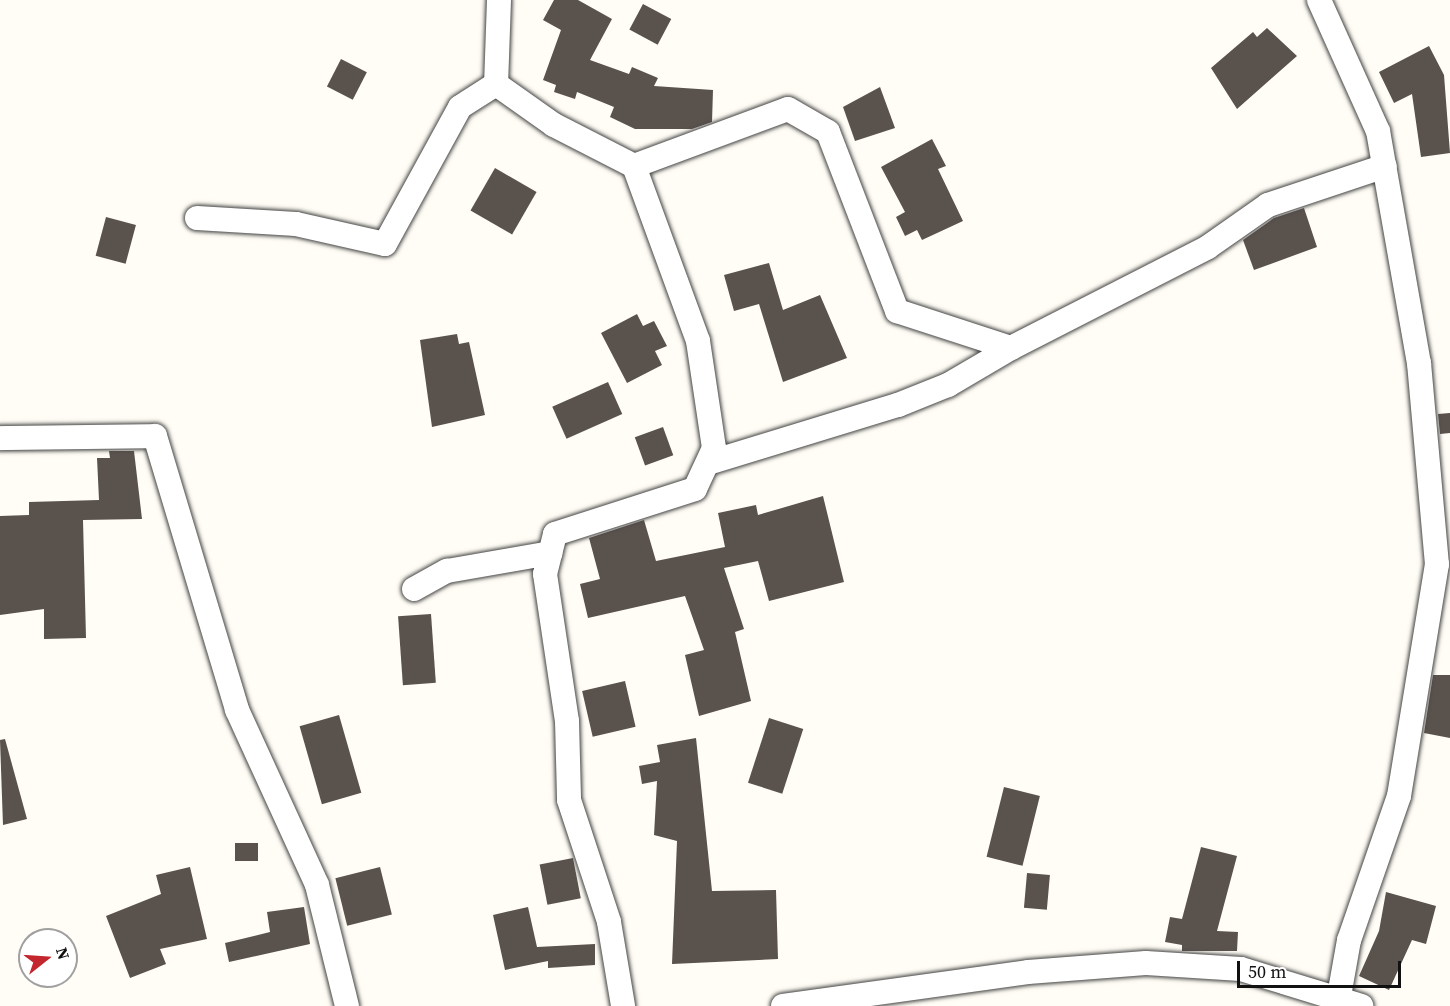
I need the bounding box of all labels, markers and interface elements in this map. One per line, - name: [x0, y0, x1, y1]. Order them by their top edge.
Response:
- north arrow: [18, 928, 78, 988]
- text: N: [51, 945, 76, 962]
- scale bar: [1240, 949, 1404, 987]
- text: 50 m: [1248, 959, 1286, 984]

